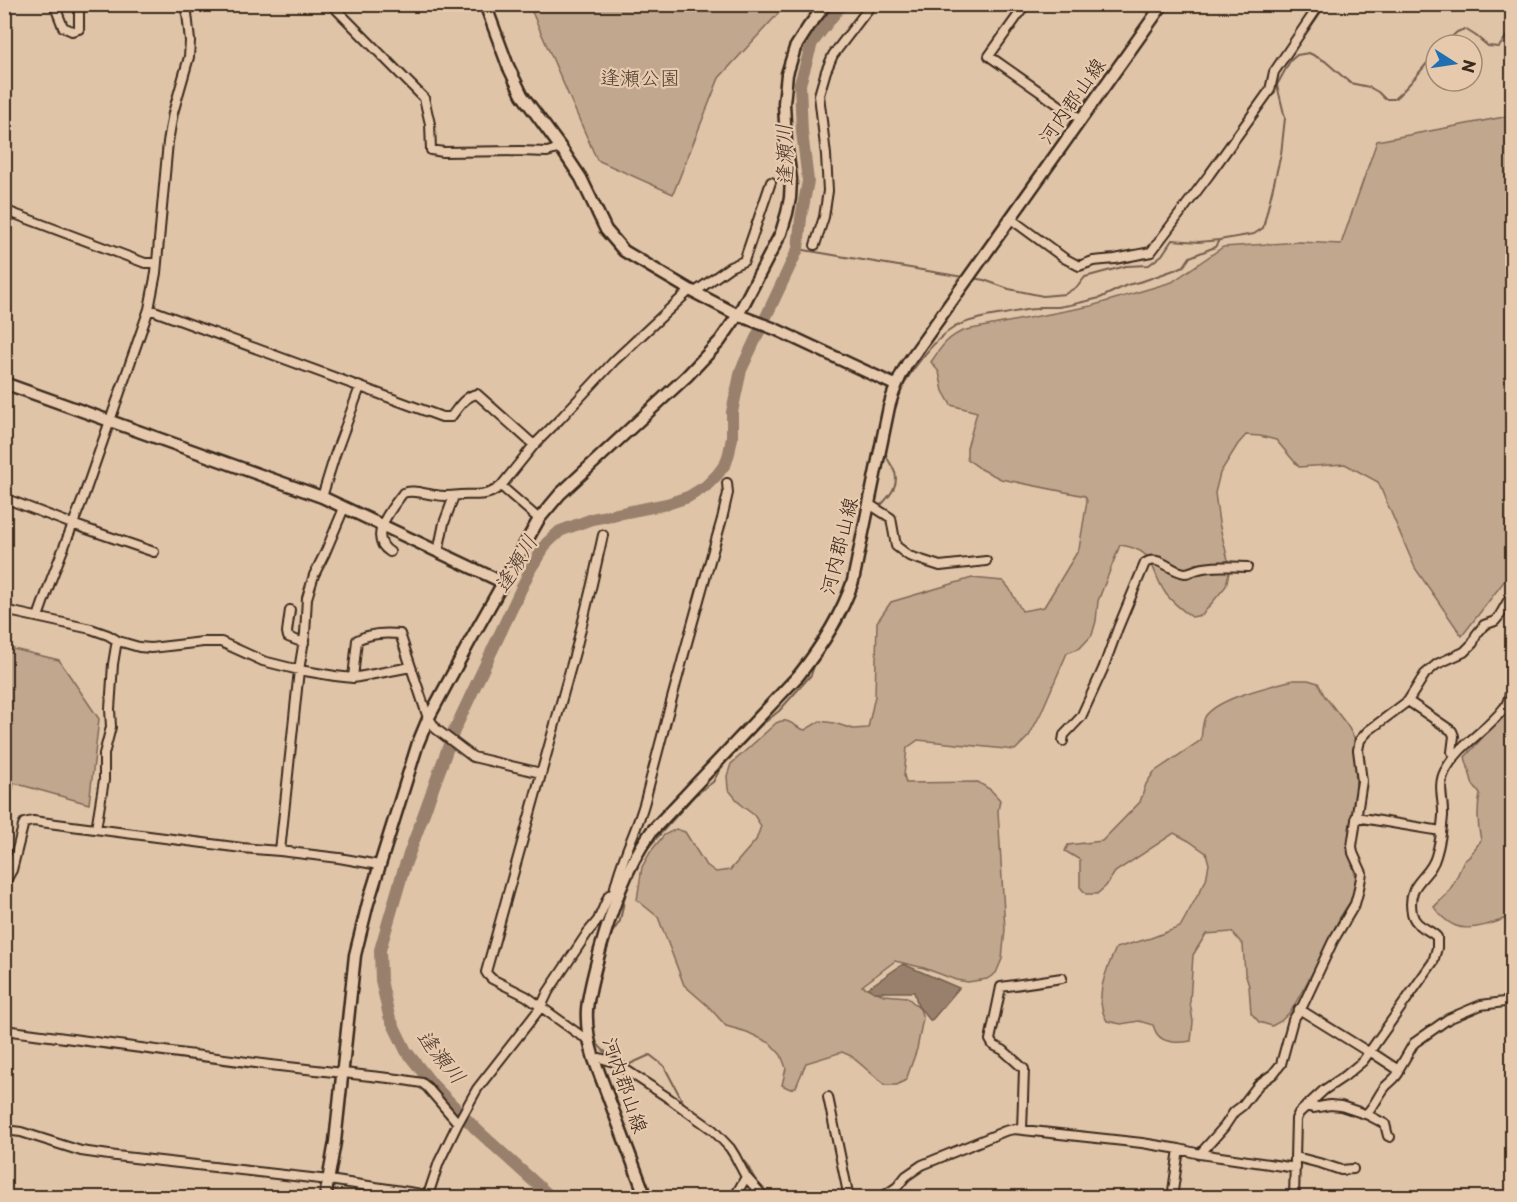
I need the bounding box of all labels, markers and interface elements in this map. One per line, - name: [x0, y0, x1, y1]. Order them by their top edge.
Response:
- north arrow: [1424, 33, 1484, 93]
- street label: 河内郡山線: [1030, 51, 1112, 150]
- text: N: [1457, 58, 1483, 75]
- park label: 逢瀬公園: [600, 62, 680, 92]
- water label: 逢瀬川: [766, 123, 800, 187]
- street label: 河内郡山線: [811, 494, 865, 598]
- water label: 逢瀬川: [484, 528, 544, 598]
- water label: 逢瀬川: [410, 1021, 475, 1090]
- street label: 河内郡山線: [595, 1033, 656, 1137]

